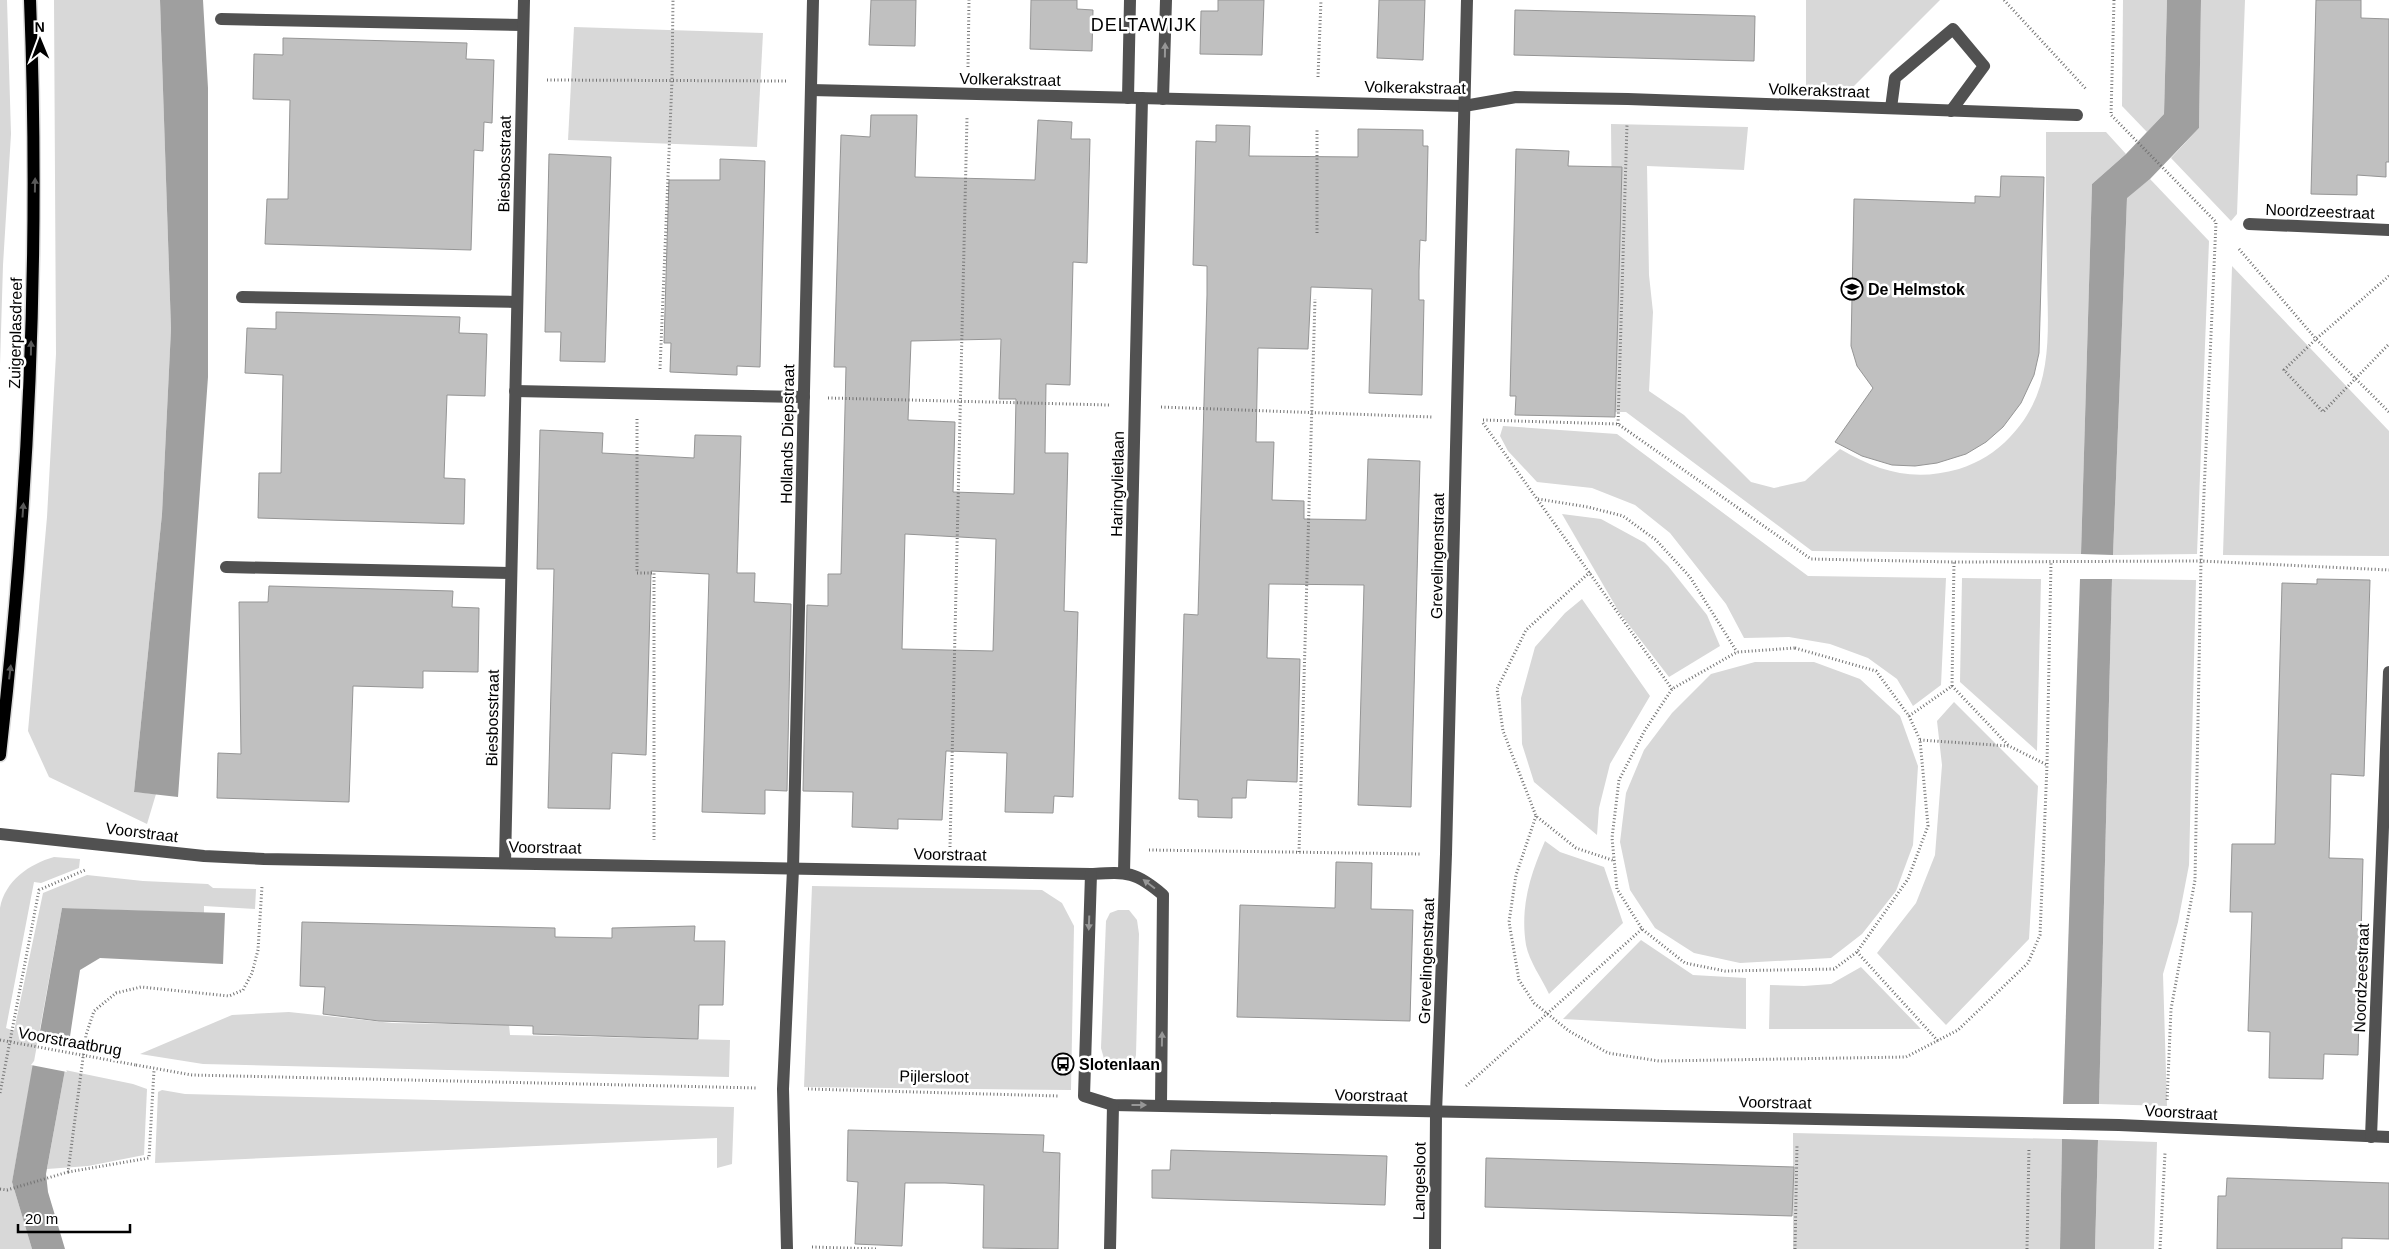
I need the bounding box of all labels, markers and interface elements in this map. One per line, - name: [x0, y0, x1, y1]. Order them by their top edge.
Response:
- north arrow: [15, 15, 65, 65]
- district label: DELTAWIJK: [1091, 15, 1197, 35]
- text: N: [35, 19, 45, 35]
- one-way arrow: [1161, 42, 1169, 58]
- street label: Volkerakstraat: [959, 70, 1061, 89]
- street label: Volkerakstraat: [1364, 78, 1466, 97]
- street label: Volkerakstraat: [1768, 80, 1870, 101]
- street label: Biesbosstraat: [495, 115, 514, 213]
- one-way arrow: [31, 177, 39, 193]
- street label: Noordzeestraat: [2265, 201, 2375, 222]
- street label: Zuigerplasdreef: [6, 277, 25, 389]
- school or university icon: De Helmstok: [1840, 277, 1864, 301]
- place label: De Helmstok: [1868, 281, 1965, 298]
- one-way arrow: [28, 340, 36, 356]
- street label: Hollands Diepstraat: [778, 364, 797, 504]
- street label: Haringvlietlaan: [1108, 431, 1127, 537]
- street label: Grevelingenstraat: [1428, 492, 1447, 619]
- one-way arrow: [20, 502, 28, 518]
- one-way arrow: [6, 664, 14, 680]
- street label: Biesbosstraat: [483, 669, 502, 767]
- street label: Voorstraat: [105, 820, 180, 845]
- street label: Voorstraat: [508, 838, 582, 857]
- street label: Voorstraat: [913, 845, 987, 864]
- one-way arrow: [1143, 878, 1156, 889]
- street label: Grevelingenstraat: [1416, 897, 1437, 1024]
- one-way arrow: [1085, 915, 1093, 931]
- street label: Noordzeestraat: [2351, 923, 2372, 1033]
- street label: Voorstraatbrug: [17, 1024, 123, 1059]
- one-way arrow: [1158, 1031, 1166, 1047]
- bus stop icon: Slotenlaan: [1051, 1052, 1075, 1076]
- place label: Slotenlaan: [1079, 1056, 1160, 1073]
- street label: Pijlersloot: [899, 1067, 969, 1086]
- street label: Voorstraat: [1334, 1086, 1408, 1105]
- street label: Voorstraat: [1738, 1093, 1812, 1112]
- one-way arrow: [1131, 1101, 1147, 1109]
- street label: Voorstraat: [2144, 1102, 2218, 1123]
- street label: Langesloot: [1410, 1141, 1429, 1220]
- scale bar: [18, 1202, 130, 1234]
- text: 20 m: [25, 1210, 58, 1227]

